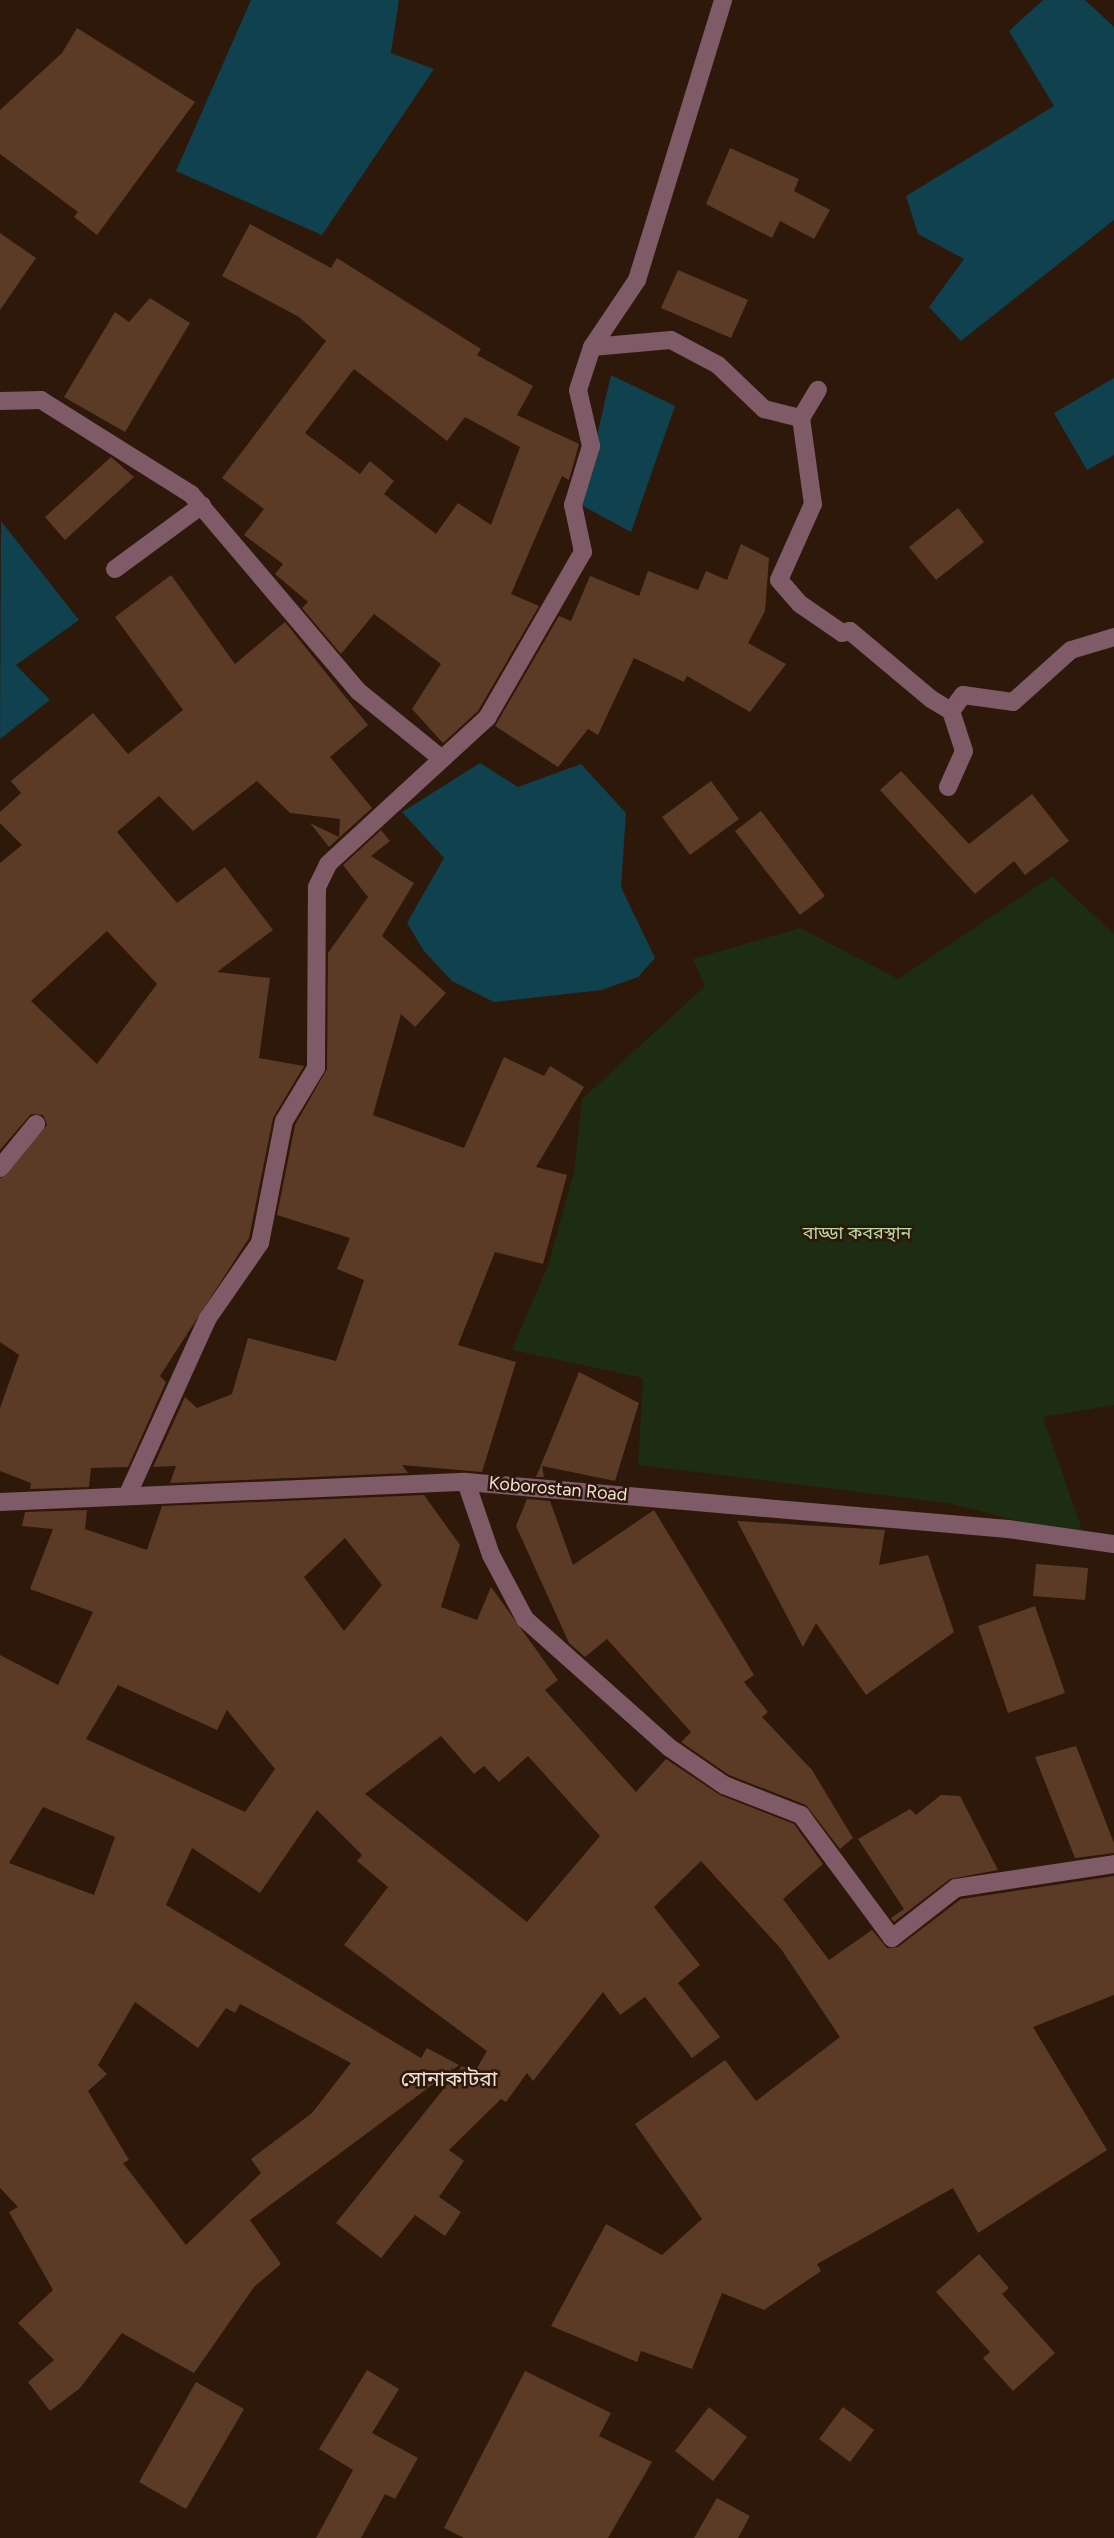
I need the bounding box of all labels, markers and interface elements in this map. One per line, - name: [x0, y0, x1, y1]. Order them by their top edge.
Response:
- park label: বাড্ডা কবরস্থান: [803, 1222, 911, 1244]
- street label: Koborostan Road: [488, 1472, 628, 1506]
- district label: সোনাকাটরা: [401, 2066, 497, 2092]

